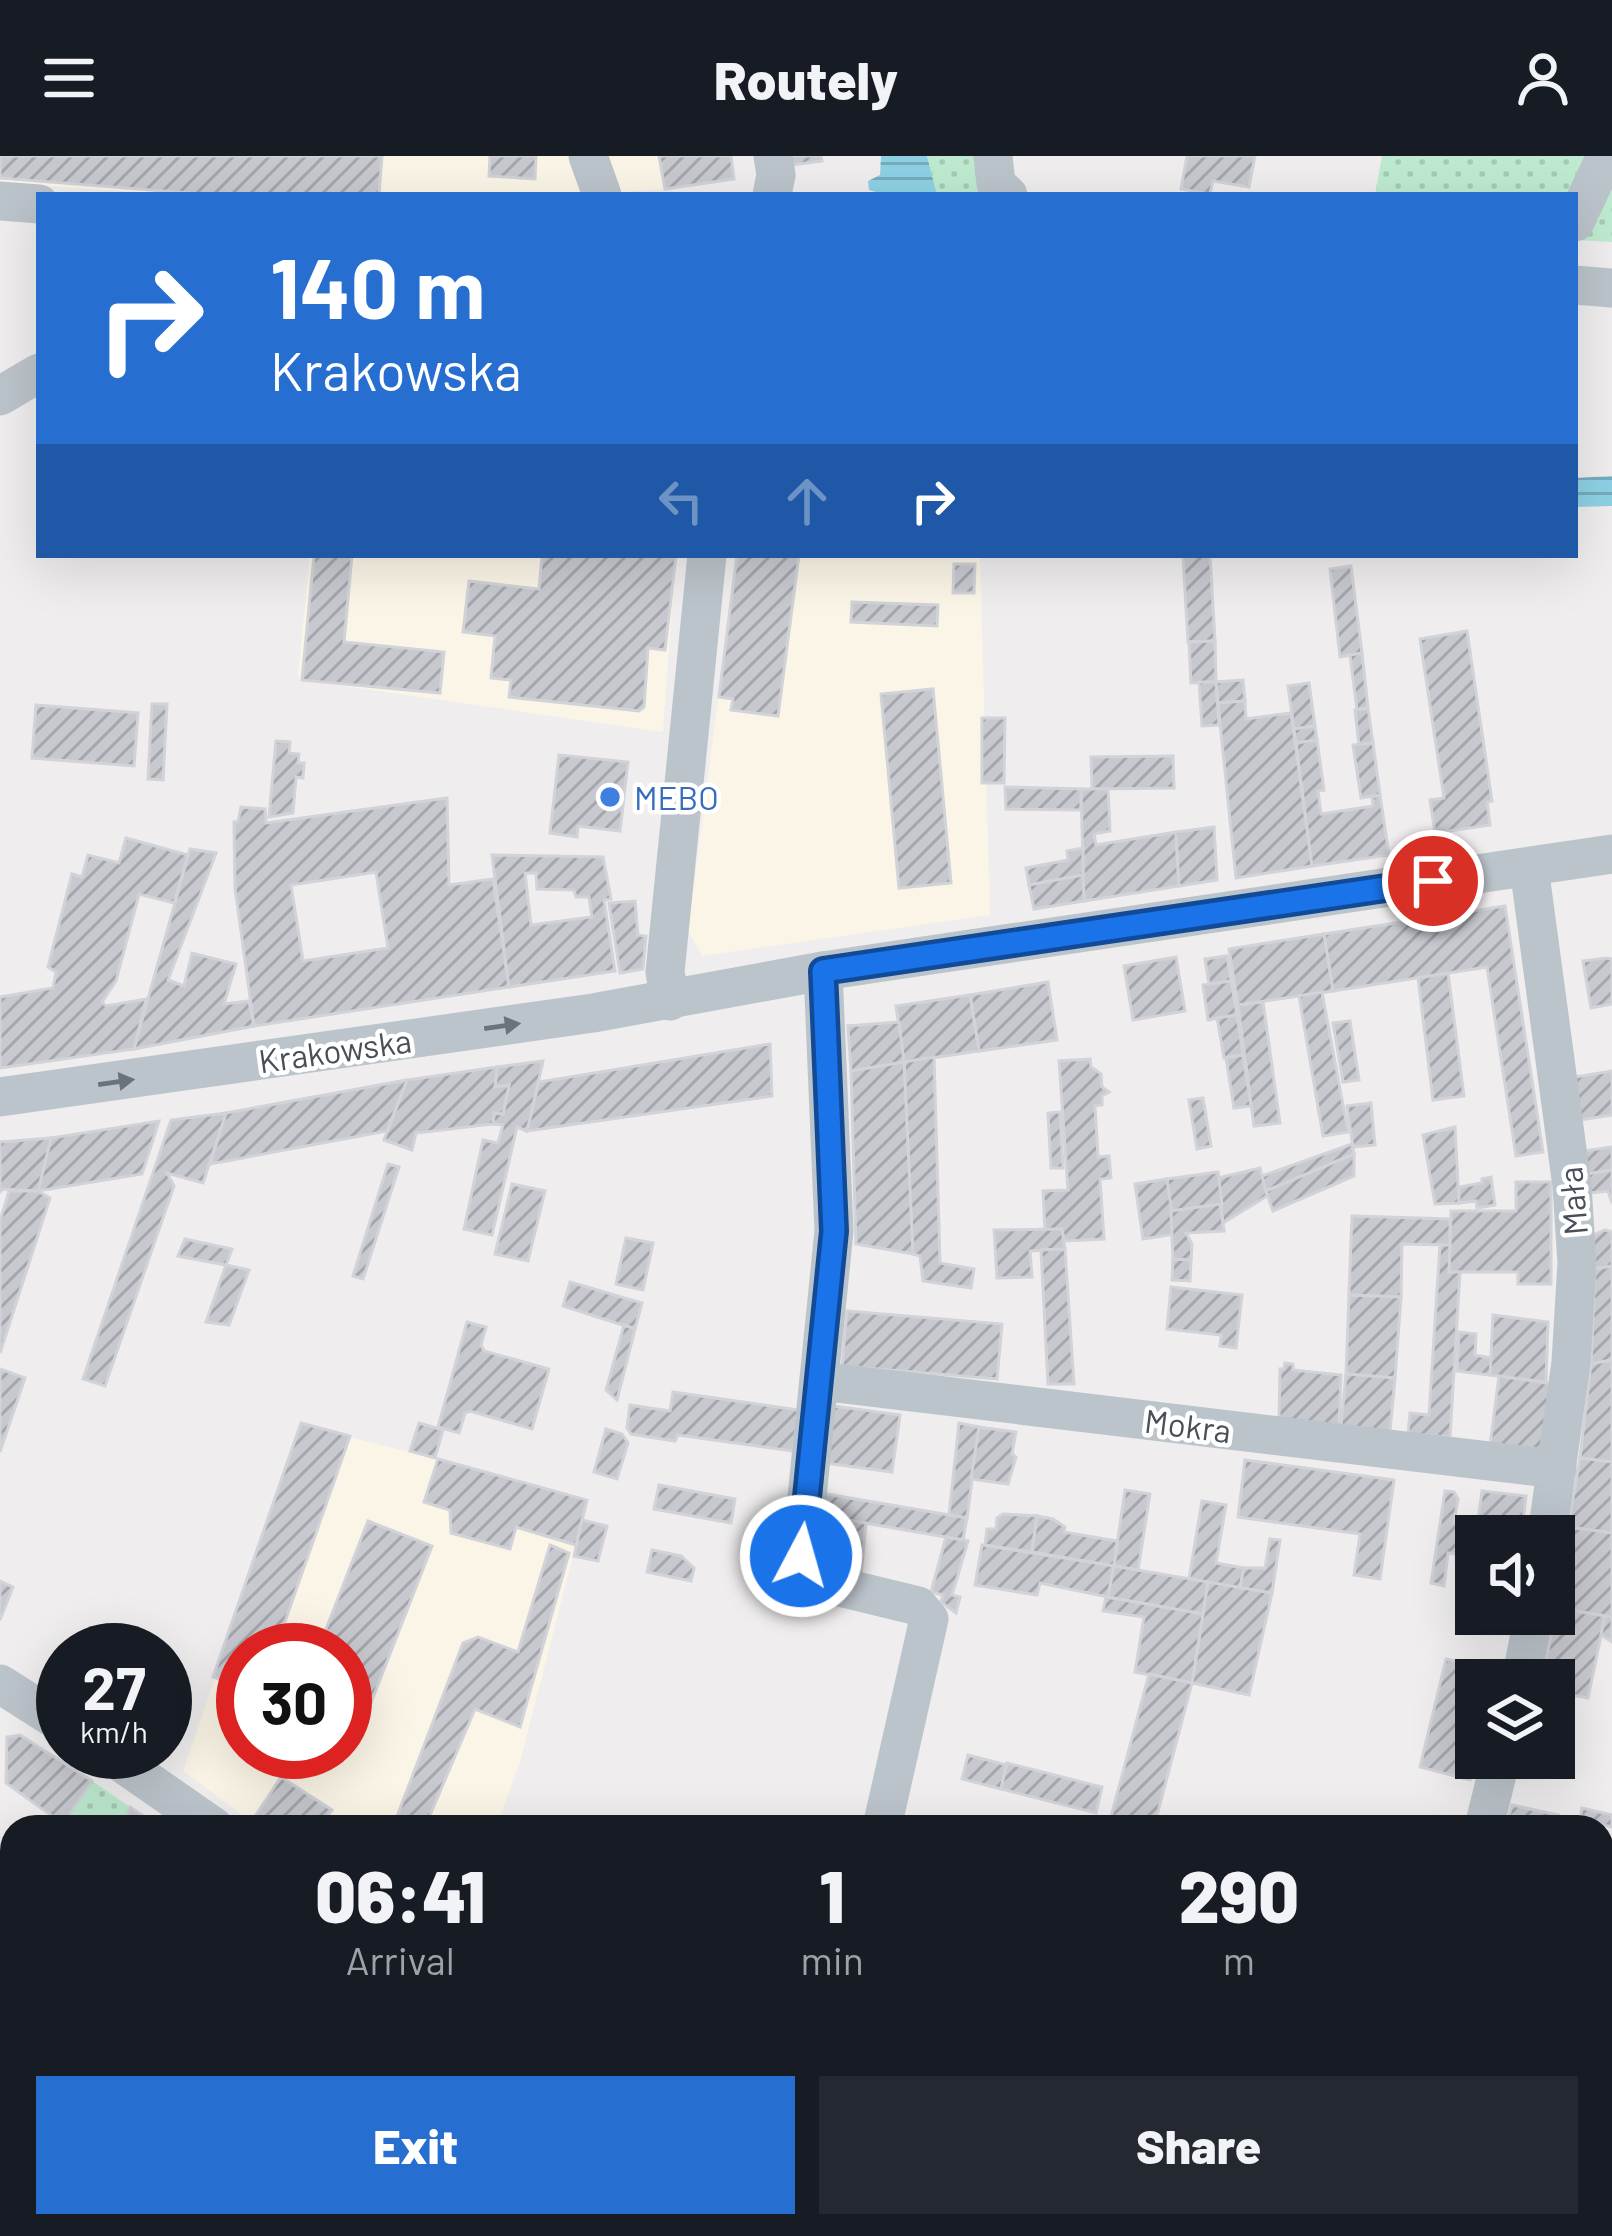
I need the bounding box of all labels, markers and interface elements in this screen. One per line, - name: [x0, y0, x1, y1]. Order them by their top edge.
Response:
- icon: menu: [36, 45, 102, 111]
- icon: person: [1510, 45, 1576, 111]
- text: Routely: [714, 46, 898, 111]
- text: 140 m: [270, 235, 485, 336]
- icon: right: [72, 240, 228, 396]
- text: Krakowska: [270, 337, 522, 402]
- icon: left: [648, 468, 714, 534]
- icon: ahead: [774, 468, 840, 534]
- icon: right: [900, 468, 966, 534]
- place label: MEBO: [634, 777, 719, 817]
- marker: MEBO: [597, 784, 623, 810]
- pin: [1382, 830, 1484, 932]
- icon: arrive: [1400, 848, 1466, 914]
- one-way arrow: [484, 1016, 521, 1035]
- street label: Krakowska: [256, 1019, 414, 1081]
- one-way arrow: [98, 1072, 135, 1091]
- street label: Mała: [1549, 1165, 1595, 1237]
- street label: Mokra: [1142, 1400, 1234, 1450]
- position arrow: [738, 1493, 864, 1619]
- map controls: [1455, 1515, 1575, 1779]
- button: sound: [1455, 1515, 1575, 1635]
- speed limit sign: 30: [216, 1623, 372, 1779]
- text: 27: [82, 1650, 146, 1722]
- button: layers: [1455, 1659, 1575, 1779]
- text: km/h: [80, 1713, 148, 1749]
- text: 06:41: [315, 1851, 486, 1937]
- text: 1: [819, 1851, 845, 1937]
- text: 290: [1179, 1851, 1299, 1937]
- text: Arrival: [346, 1936, 455, 1983]
- text: min: [801, 1936, 864, 1983]
- text: m: [1223, 1936, 1255, 1983]
- button: Exit: [36, 2076, 795, 2214]
- button: Share: [819, 2076, 1578, 2214]

